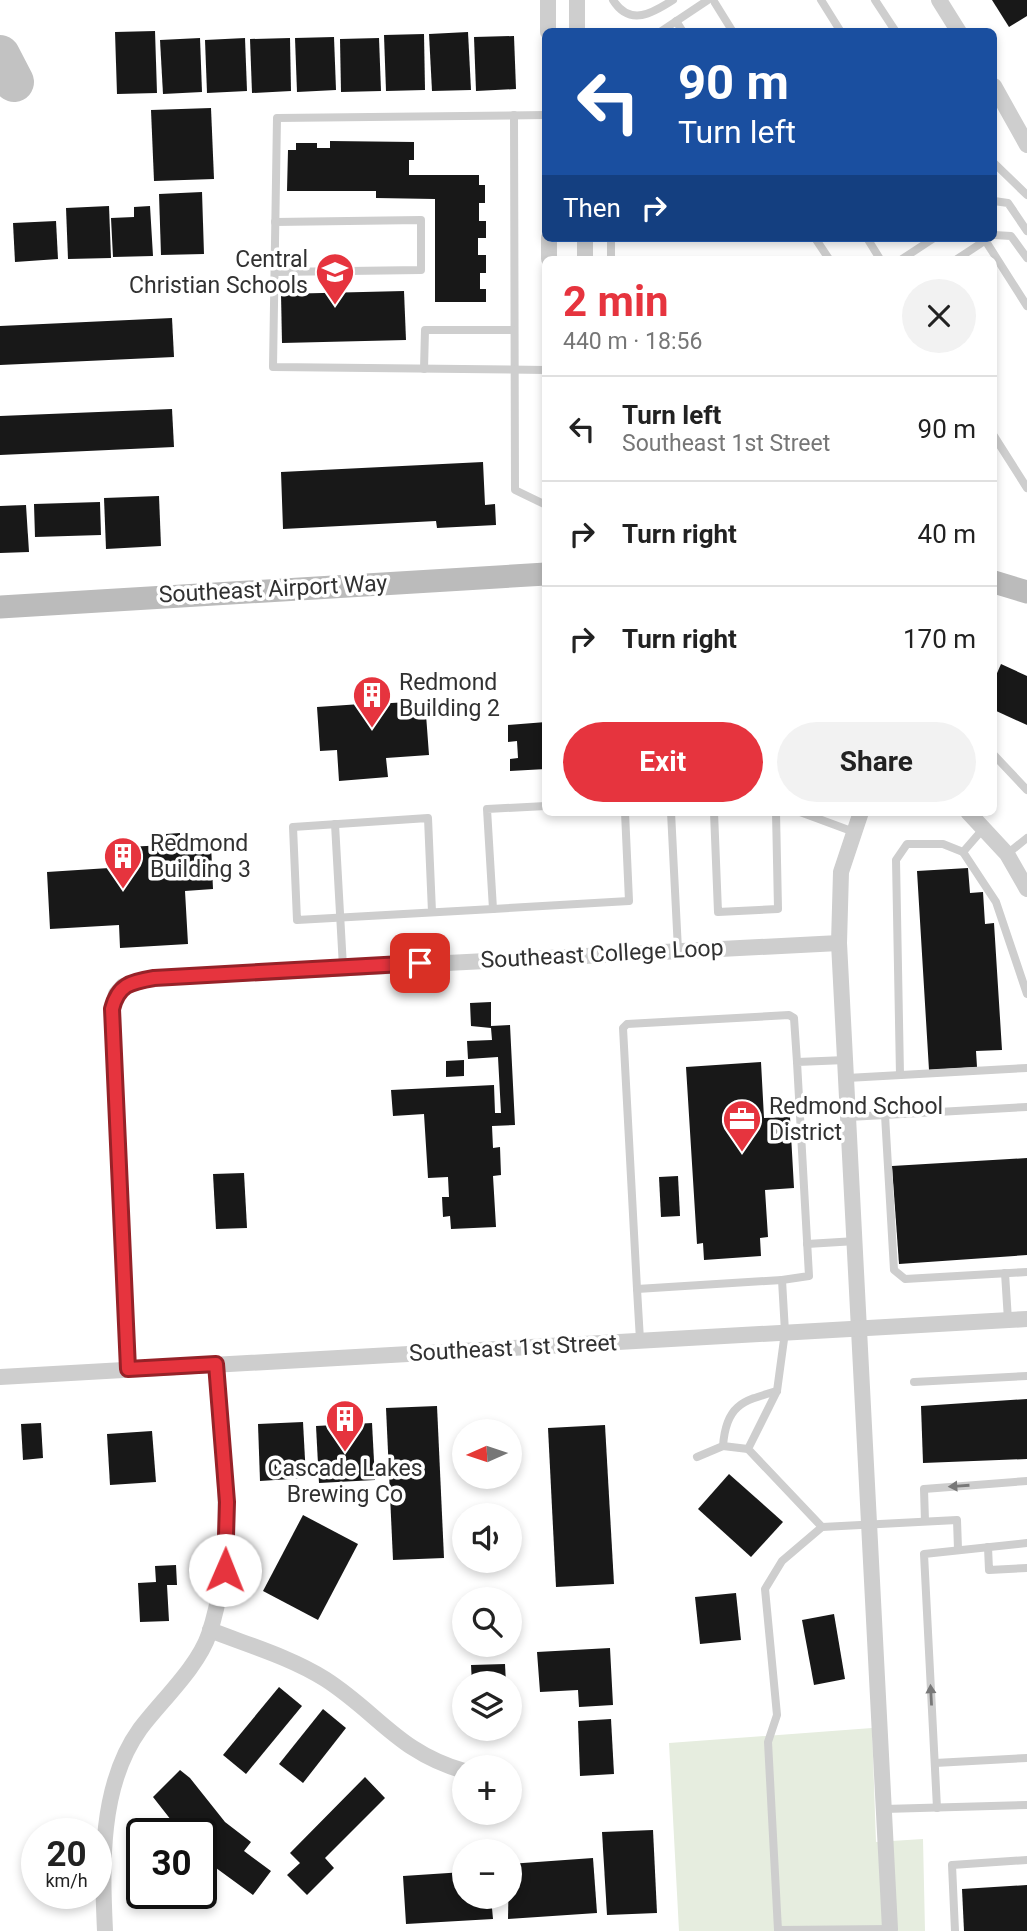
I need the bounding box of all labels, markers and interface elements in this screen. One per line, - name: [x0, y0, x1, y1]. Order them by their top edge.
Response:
- text: 90 m: [678, 54, 789, 111]
- icon: left: [563, 56, 654, 147]
- text: Turn left: [678, 113, 796, 151]
- icon: right: [635, 189, 673, 227]
- text: Then: [563, 193, 621, 223]
- place label: Central Christian Schools: [129, 246, 308, 299]
- school or university icon: Central Christian Schools: [314, 251, 356, 306]
- text: 2 min: [563, 277, 669, 326]
- button: close: [902, 279, 976, 353]
- text: 440 m · 18:56: [563, 328, 702, 355]
- text: Turn left: [622, 400, 721, 430]
- icon: left: [563, 410, 601, 448]
- text: 90 m: [918, 414, 976, 444]
- text: Southeast 1st Street: [622, 430, 830, 457]
- icon: right: [563, 515, 601, 553]
- text: Turn right: [622, 519, 737, 549]
- text: 40 m: [918, 519, 976, 549]
- street label: Southeast Airport Way: [158, 570, 388, 608]
- icon: right: [563, 620, 601, 658]
- text: Turn right: [622, 624, 737, 654]
- text: 170 m: [903, 624, 976, 654]
- place label: Redmond Building 2: [399, 669, 500, 722]
- building icon: Redmond Building 2: [351, 674, 393, 729]
- button: Exit: [563, 722, 763, 802]
- button: Share: [777, 722, 976, 802]
- place label: Redmond Building 3: [150, 830, 251, 883]
- building icon: Redmond Building 3: [102, 835, 144, 890]
- pin: [390, 933, 450, 993]
- street label: Southeast College Loop: [480, 934, 724, 974]
- icon: arrive: [401, 944, 439, 982]
- place label: Redmond School District: [769, 1093, 943, 1146]
- office icon: Redmond School District: [721, 1098, 763, 1153]
- street label: Southeast 1st Street: [408, 1329, 618, 1367]
- building icon: Cascade Lakes Brewing Co: [324, 1398, 366, 1453]
- north arrow: [452, 1419, 522, 1489]
- map controls: [452, 1419, 522, 1909]
- place label: Cascade Lakes Brewing Co: [267, 1455, 423, 1508]
- one-way arrow: [948, 1481, 970, 1492]
- button: sound: [452, 1503, 522, 1573]
- position arrow: [188, 1533, 262, 1607]
- button: search: [452, 1587, 522, 1657]
- button: layers: [452, 1671, 522, 1741]
- one-way arrow: [926, 1683, 937, 1705]
- button: +: [452, 1755, 522, 1825]
- speed limit sign: 30: [126, 1818, 217, 1909]
- text: 20: [46, 1834, 87, 1875]
- button: −: [452, 1839, 522, 1909]
- text: km/h: [45, 1870, 88, 1891]

